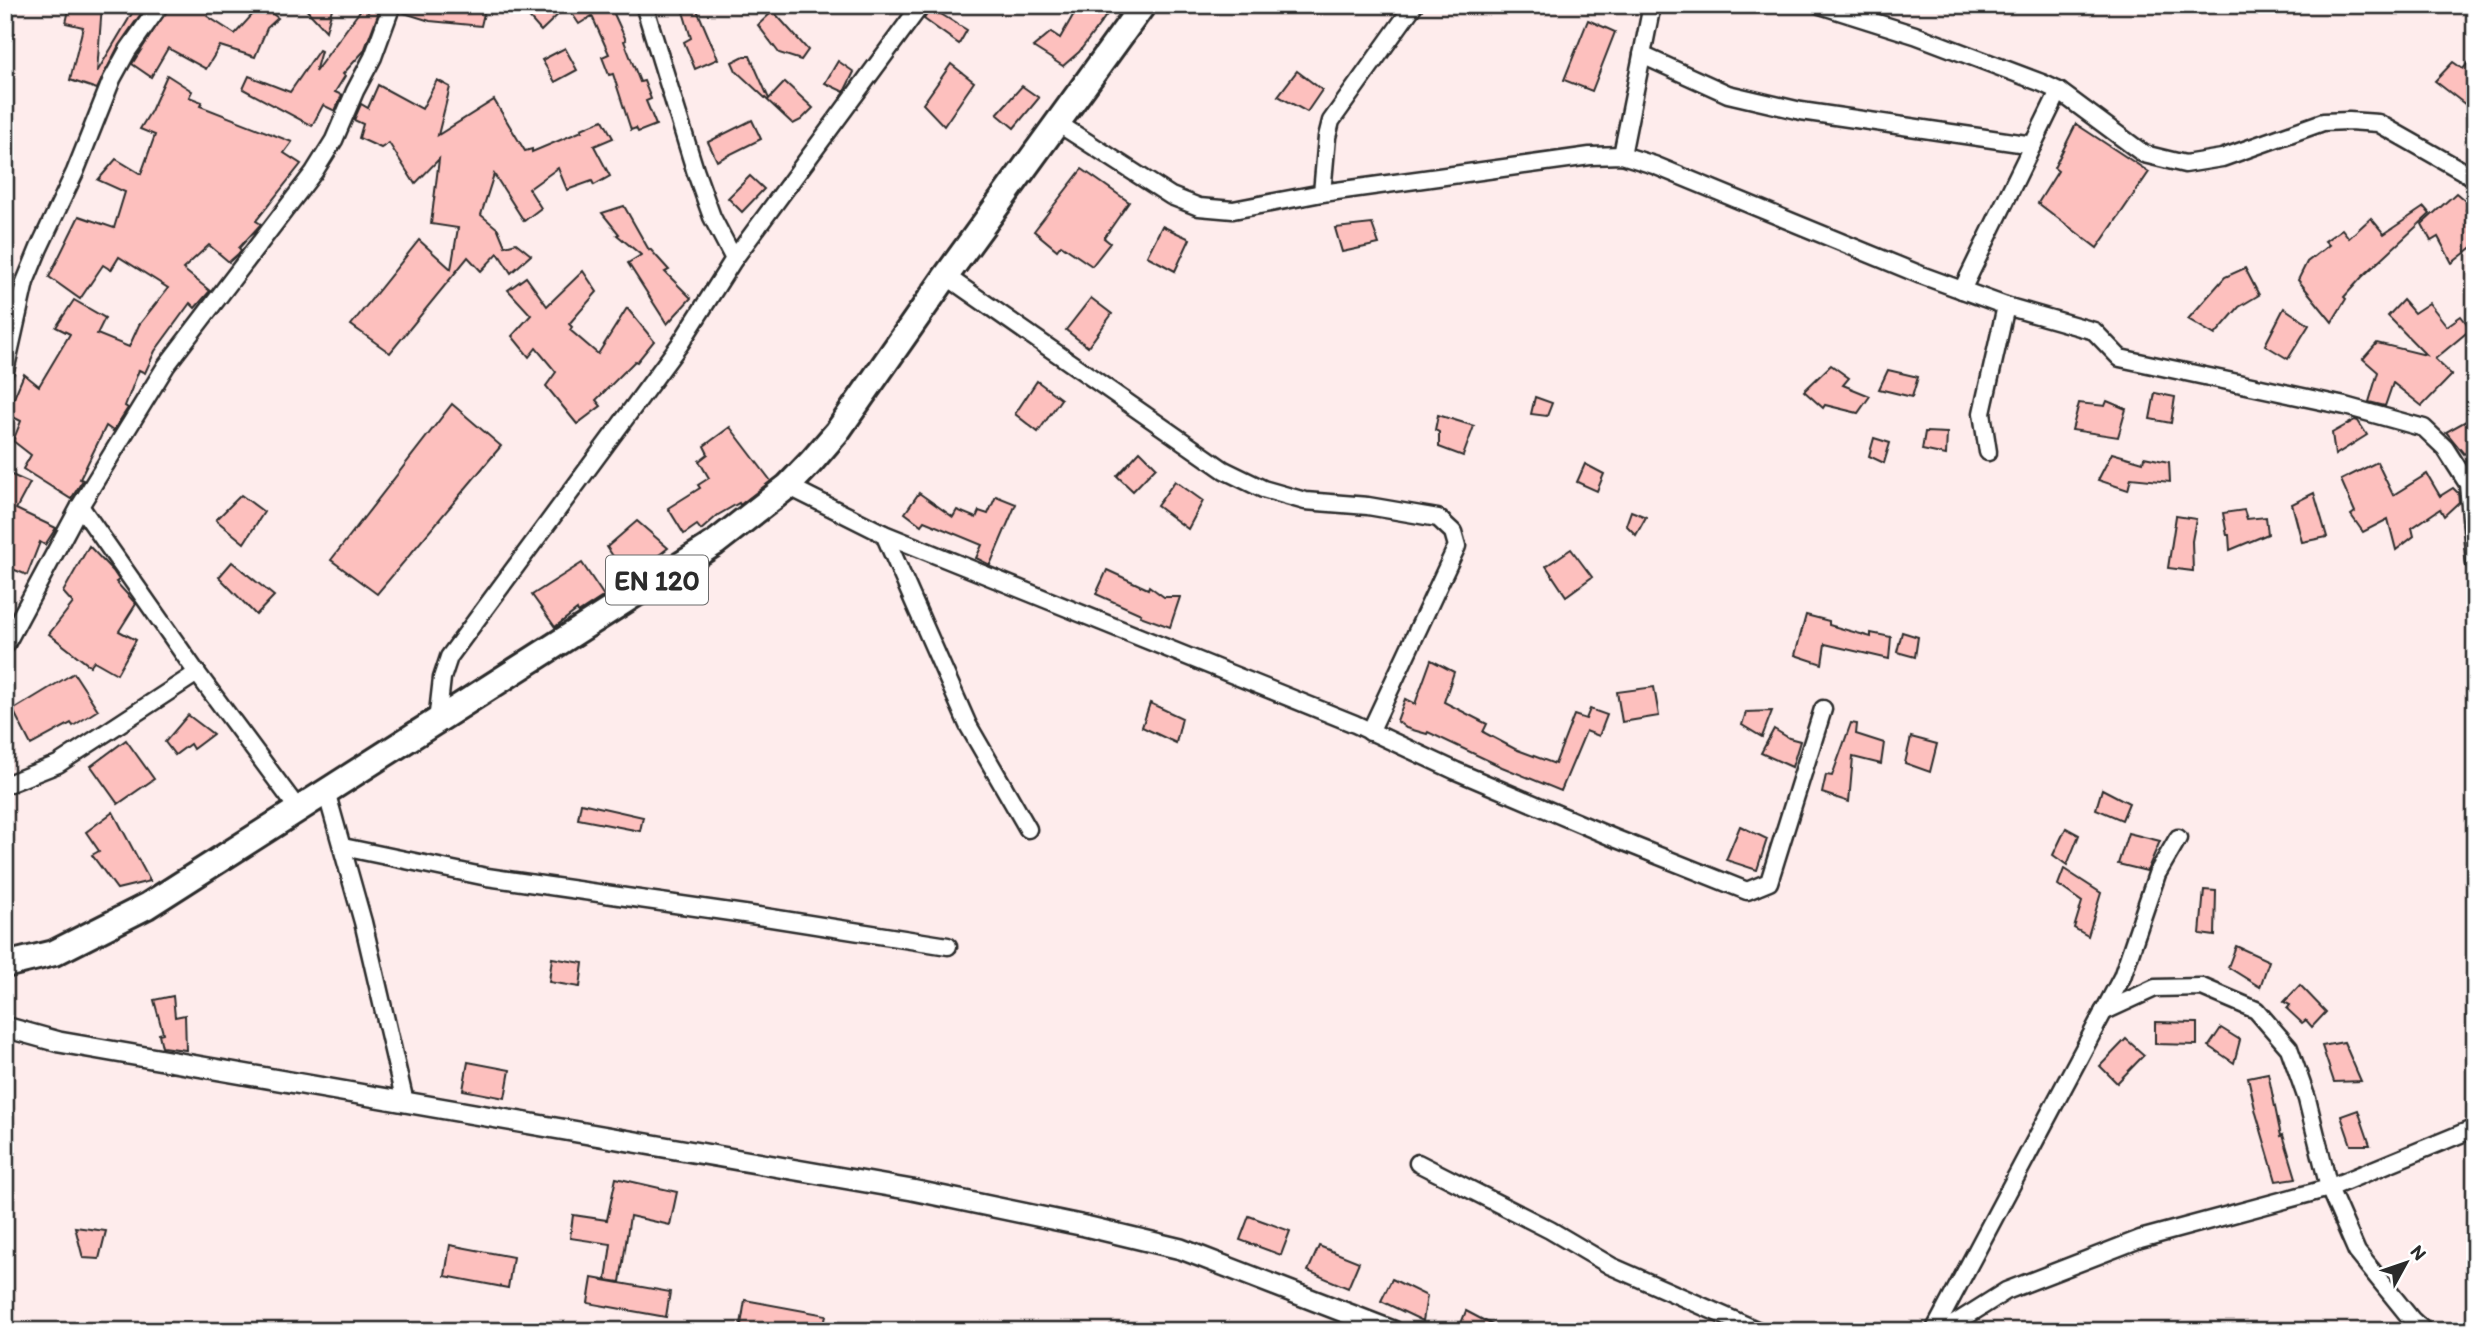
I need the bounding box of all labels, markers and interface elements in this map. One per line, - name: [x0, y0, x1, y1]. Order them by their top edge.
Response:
- road number: EN 120: [606, 556, 708, 604]
- north arrow: [2372, 1228, 2442, 1298]
- text: N: [2406, 1240, 2432, 1265]

